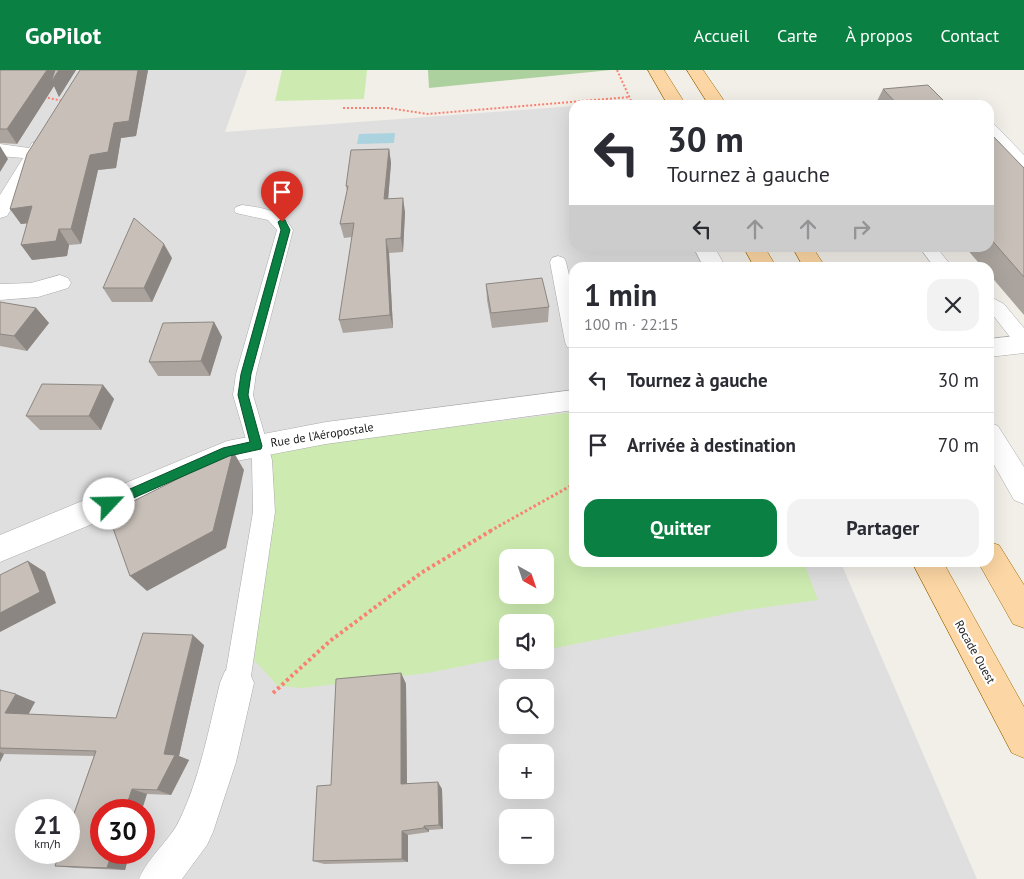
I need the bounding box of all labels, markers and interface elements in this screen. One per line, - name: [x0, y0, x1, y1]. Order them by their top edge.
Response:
- text: GoPilot: [25, 20, 101, 51]
- text: Accueil: [694, 24, 749, 47]
- text: Carte: [777, 24, 818, 47]
- text: À propos: [846, 24, 913, 47]
- text: Contact: [941, 24, 999, 47]
- text: 30 m: [667, 116, 744, 162]
- icon: left: [584, 120, 649, 185]
- text: Tournez à gauche: [667, 160, 830, 188]
- pin: [261, 171, 303, 222]
- icon: arrive: [268, 178, 296, 206]
- icon: left: [688, 215, 716, 243]
- icon: ahead: [741, 215, 769, 243]
- icon: ahead: [794, 215, 822, 243]
- icon: right: [847, 215, 875, 243]
- text: 1 min: [584, 275, 657, 314]
- button: close: [927, 279, 979, 331]
- text: 100 m · 22:15: [584, 314, 679, 334]
- icon: left: [584, 366, 612, 394]
- text: Tournez à gauche: [627, 368, 768, 392]
- text: 30 m: [938, 368, 979, 392]
- street label: Rue de l'Aéropostale: [269, 419, 375, 450]
- icon: arrive: [584, 431, 612, 459]
- text: Arrivée à destination: [627, 433, 796, 457]
- text: 70 m: [938, 433, 979, 457]
- position arrow: [82, 477, 134, 529]
- button: Quitter: [584, 499, 777, 557]
- button: Partager: [787, 499, 979, 557]
- north arrow: [499, 549, 554, 604]
- map controls: [499, 549, 554, 864]
- button: sound: [499, 614, 554, 669]
- street label: Rocade Ouest: [952, 618, 999, 686]
- button: search: [499, 679, 554, 734]
- button: +: [499, 744, 554, 799]
- speed limit sign: 30: [90, 799, 155, 864]
- text: 21: [33, 809, 62, 841]
- button: −: [499, 809, 554, 864]
- text: km/h: [34, 836, 61, 851]

